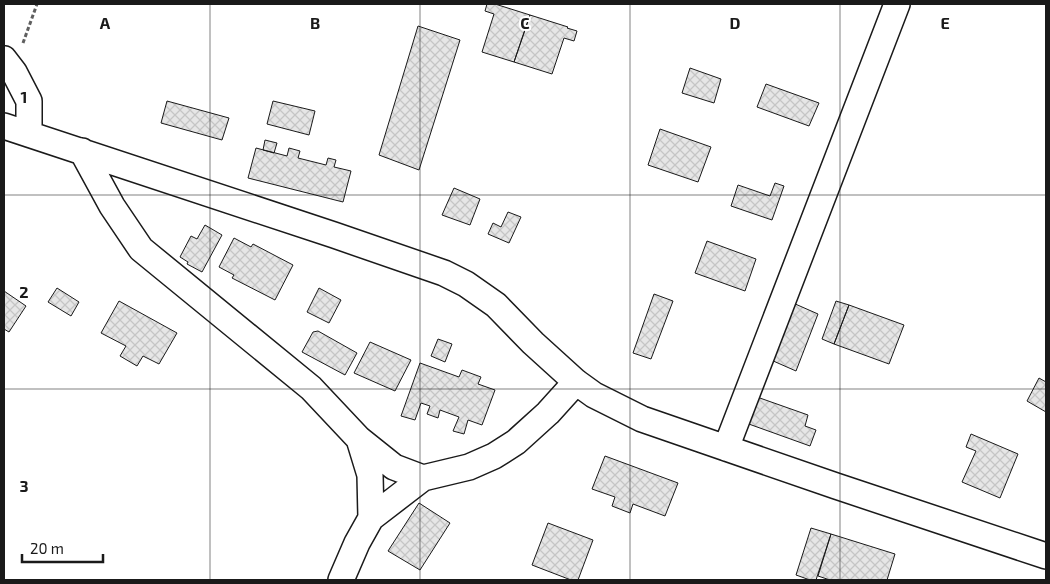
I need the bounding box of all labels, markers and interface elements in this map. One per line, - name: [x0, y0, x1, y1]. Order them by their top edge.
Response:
- text: A: [100, 13, 111, 32]
- text: B: [310, 13, 320, 32]
- text: C: [520, 13, 530, 32]
- text: D: [730, 13, 741, 32]
- text: E: [940, 13, 950, 32]
- text: 1: [21, 87, 27, 106]
- text: 2: [19, 282, 29, 301]
- text: 3: [19, 476, 29, 495]
- scale bar: [22, 532, 104, 564]
- text: 20 m: [30, 539, 64, 557]

